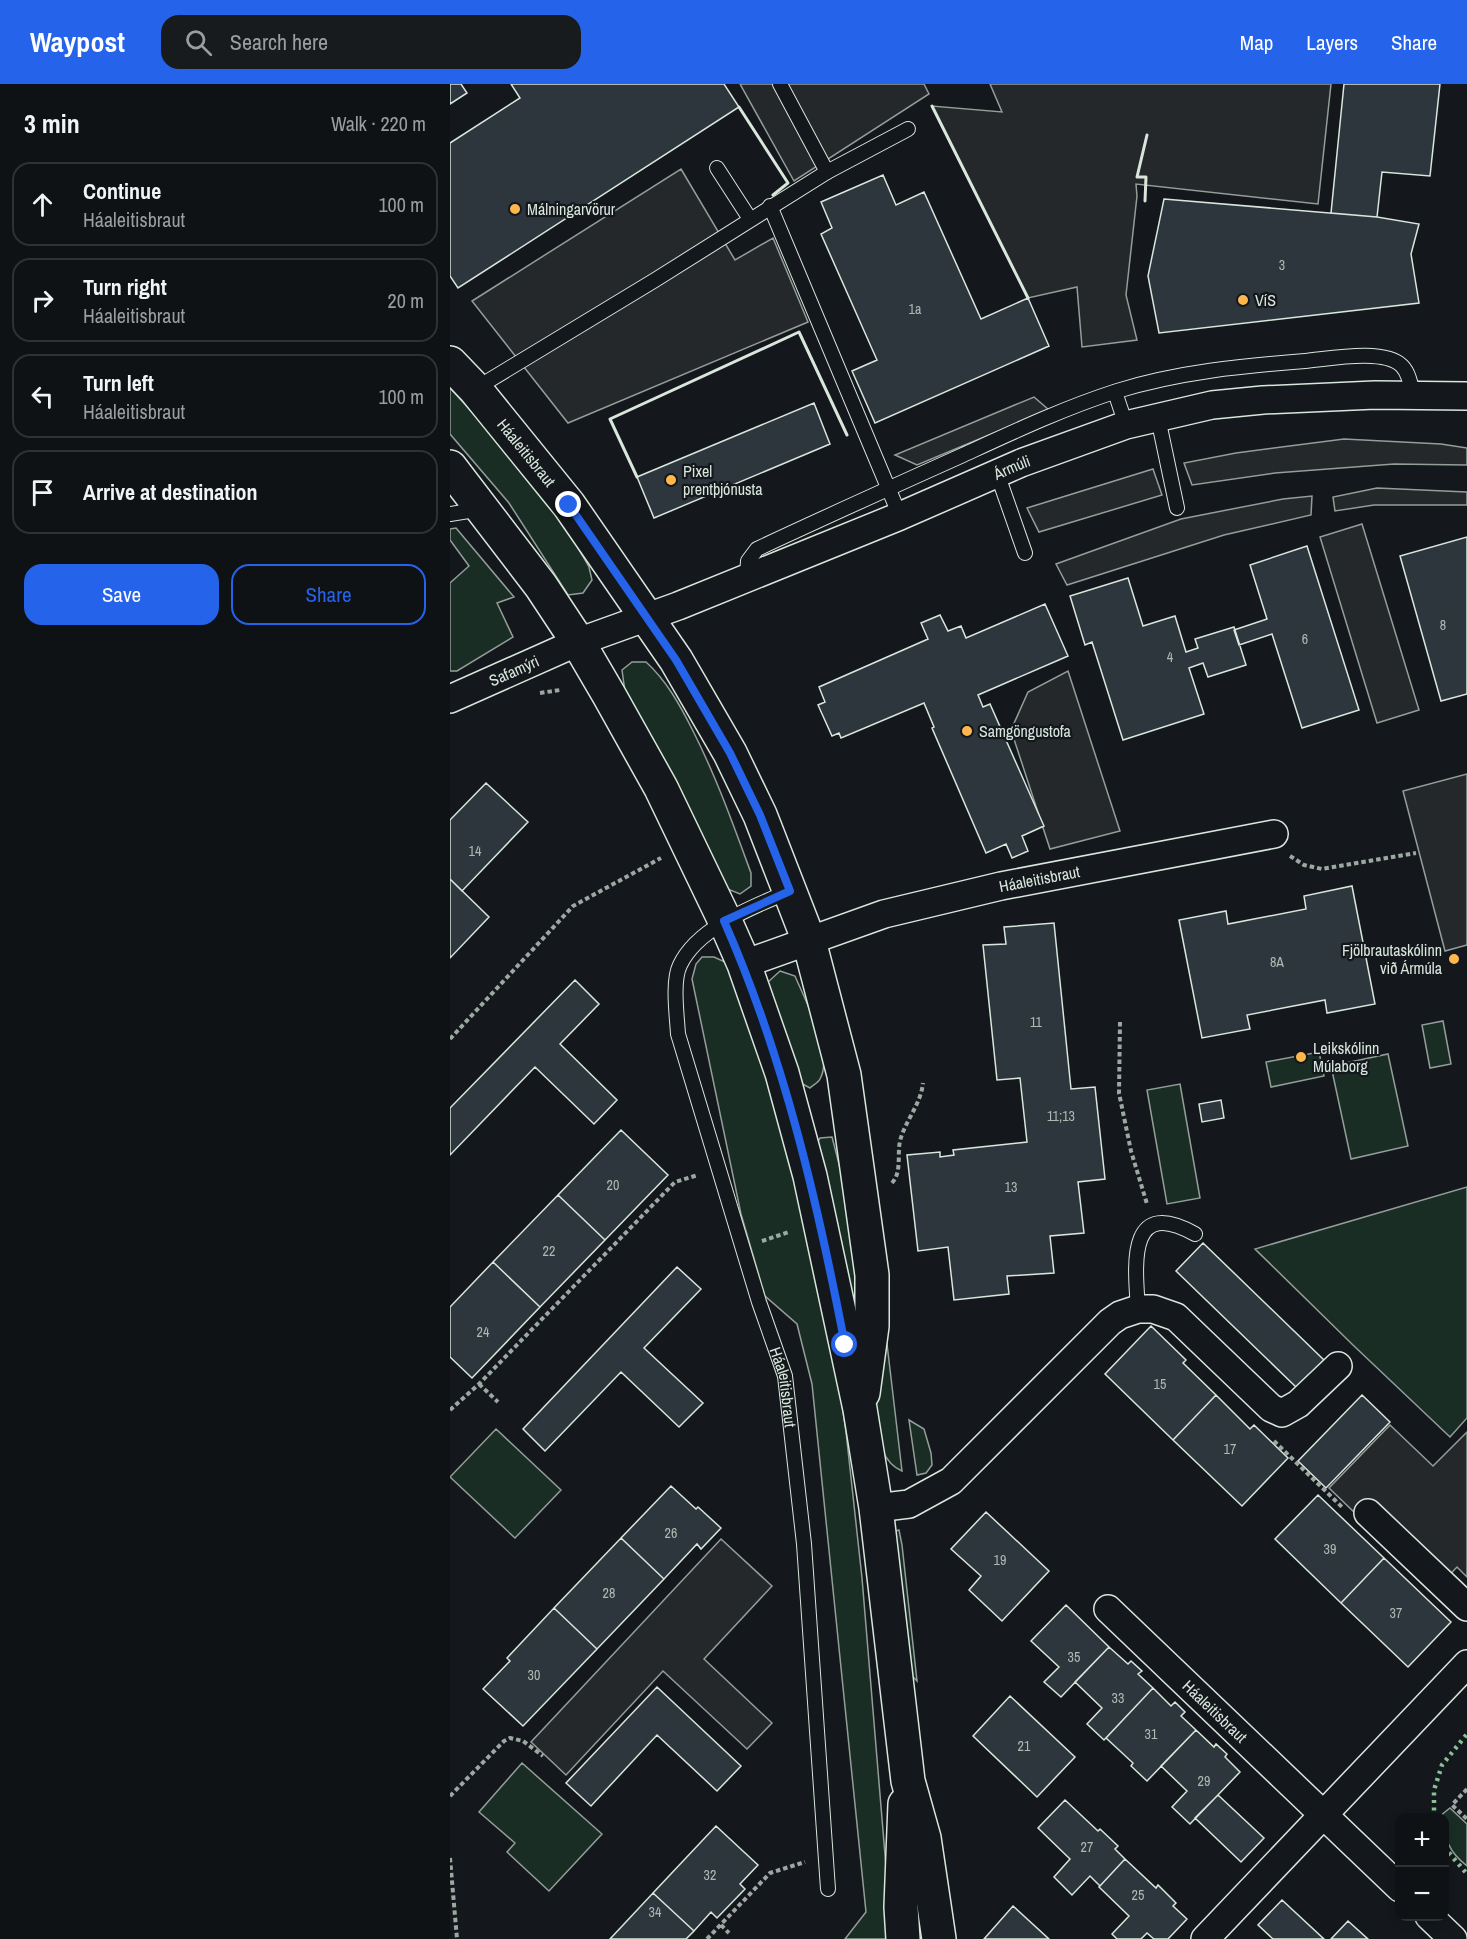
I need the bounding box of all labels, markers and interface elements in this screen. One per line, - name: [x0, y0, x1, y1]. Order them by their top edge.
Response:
- search box: [161, 15, 581, 69]
- text: Waypost: [30, 23, 125, 61]
- icon: search: [182, 26, 215, 59]
- text: Search here: [230, 27, 328, 57]
- text: Map: [1240, 28, 1273, 57]
- text: Layers: [1306, 28, 1358, 57]
- text: Share: [1391, 28, 1437, 57]
- text: 3 min: [24, 106, 80, 141]
- text: Walk · 220 m: [331, 110, 426, 137]
- text: Continue: [83, 176, 161, 206]
- icon: ahead: [26, 188, 59, 221]
- text: 100 m: [378, 191, 424, 218]
- place label: Málningarvörur: [527, 198, 616, 220]
- marker: Málningarvörur: [508, 202, 522, 216]
- text: Háaleitisbraut: [83, 206, 185, 233]
- house number: 3: [1279, 256, 1285, 274]
- text: Turn right: [83, 272, 167, 302]
- icon: right: [26, 284, 59, 317]
- text: 20 m: [388, 287, 424, 314]
- place label: VíS: [1255, 289, 1276, 311]
- marker: VíS: [1236, 293, 1250, 307]
- house number: 1a: [909, 300, 922, 318]
- text: Háaleitisbraut: [83, 302, 185, 329]
- text: Turn left: [83, 368, 154, 398]
- icon: left: [26, 380, 59, 413]
- text: 100 m: [378, 383, 424, 410]
- text: Háaleitisbraut: [83, 398, 185, 425]
- street label: Háaleitisbraut: [492, 414, 561, 492]
- street label: Ármúli: [989, 450, 1033, 485]
- place label: Pixel prentþjónusta: [683, 460, 763, 500]
- marker: Pixel prentþjónusta: [664, 473, 678, 487]
- icon: arrive: [26, 476, 59, 509]
- text: Arrive at destination: [83, 477, 257, 507]
- route end: [555, 491, 581, 517]
- button: Save: [24, 564, 219, 625]
- button: Share: [231, 564, 426, 625]
- house number: 8: [1440, 616, 1446, 634]
- house number: 6: [1302, 630, 1308, 648]
- house number: 4: [1167, 648, 1174, 666]
- street label: Safamýri: [485, 650, 542, 691]
- place label: Samgöngustofa: [979, 720, 1072, 742]
- marker: Samgöngustofa: [960, 724, 974, 738]
- house number: 14: [469, 842, 482, 860]
- street label: Háaleitisbraut: [997, 860, 1082, 897]
- place label: Fjölbrautaskólinn við Ármúla: [1342, 939, 1443, 979]
- marker: Fjölbrautaskólinn við Ármúla: [1447, 952, 1461, 966]
- house number: 8A: [1270, 953, 1284, 971]
- house number: 11: [1030, 1013, 1043, 1031]
- place label: Leikskólinn Múlaborg: [1313, 1037, 1379, 1077]
- marker: Leikskólinn Múlaborg: [1294, 1050, 1308, 1064]
- house number: 11;13: [1047, 1107, 1075, 1125]
- house number: 20: [607, 1176, 619, 1194]
- house number: 13: [1005, 1178, 1017, 1196]
- house number: 22: [543, 1242, 555, 1260]
- house number: 24: [477, 1323, 490, 1341]
- route start: [831, 1331, 857, 1357]
- street label: Háaleitisbraut: [765, 1344, 802, 1429]
- house number: 15: [1154, 1375, 1166, 1393]
- house number: 17: [1224, 1440, 1236, 1458]
- house number: 26: [665, 1524, 677, 1542]
- house number: 39: [1324, 1540, 1336, 1558]
- house number: 19: [994, 1551, 1006, 1569]
- house number: 28: [603, 1584, 615, 1602]
- house number: 37: [1390, 1604, 1402, 1622]
- house number: 35: [1068, 1648, 1080, 1666]
- house number: 30: [528, 1666, 540, 1684]
- street label: Háaleitisbraut: [1178, 1675, 1252, 1748]
- house number: 33: [1112, 1689, 1124, 1707]
- house number: 31: [1145, 1725, 1158, 1743]
- house number: 21: [1018, 1737, 1031, 1755]
- house number: 29: [1198, 1772, 1210, 1790]
- map controls: [1395, 1813, 1449, 1921]
- button: +: [1395, 1813, 1449, 1867]
- house number: 27: [1081, 1838, 1093, 1856]
- house number: 32: [704, 1866, 716, 1884]
- button: −: [1395, 1867, 1449, 1921]
- house number: 25: [1132, 1886, 1144, 1904]
- house number: 34: [649, 1903, 662, 1921]

